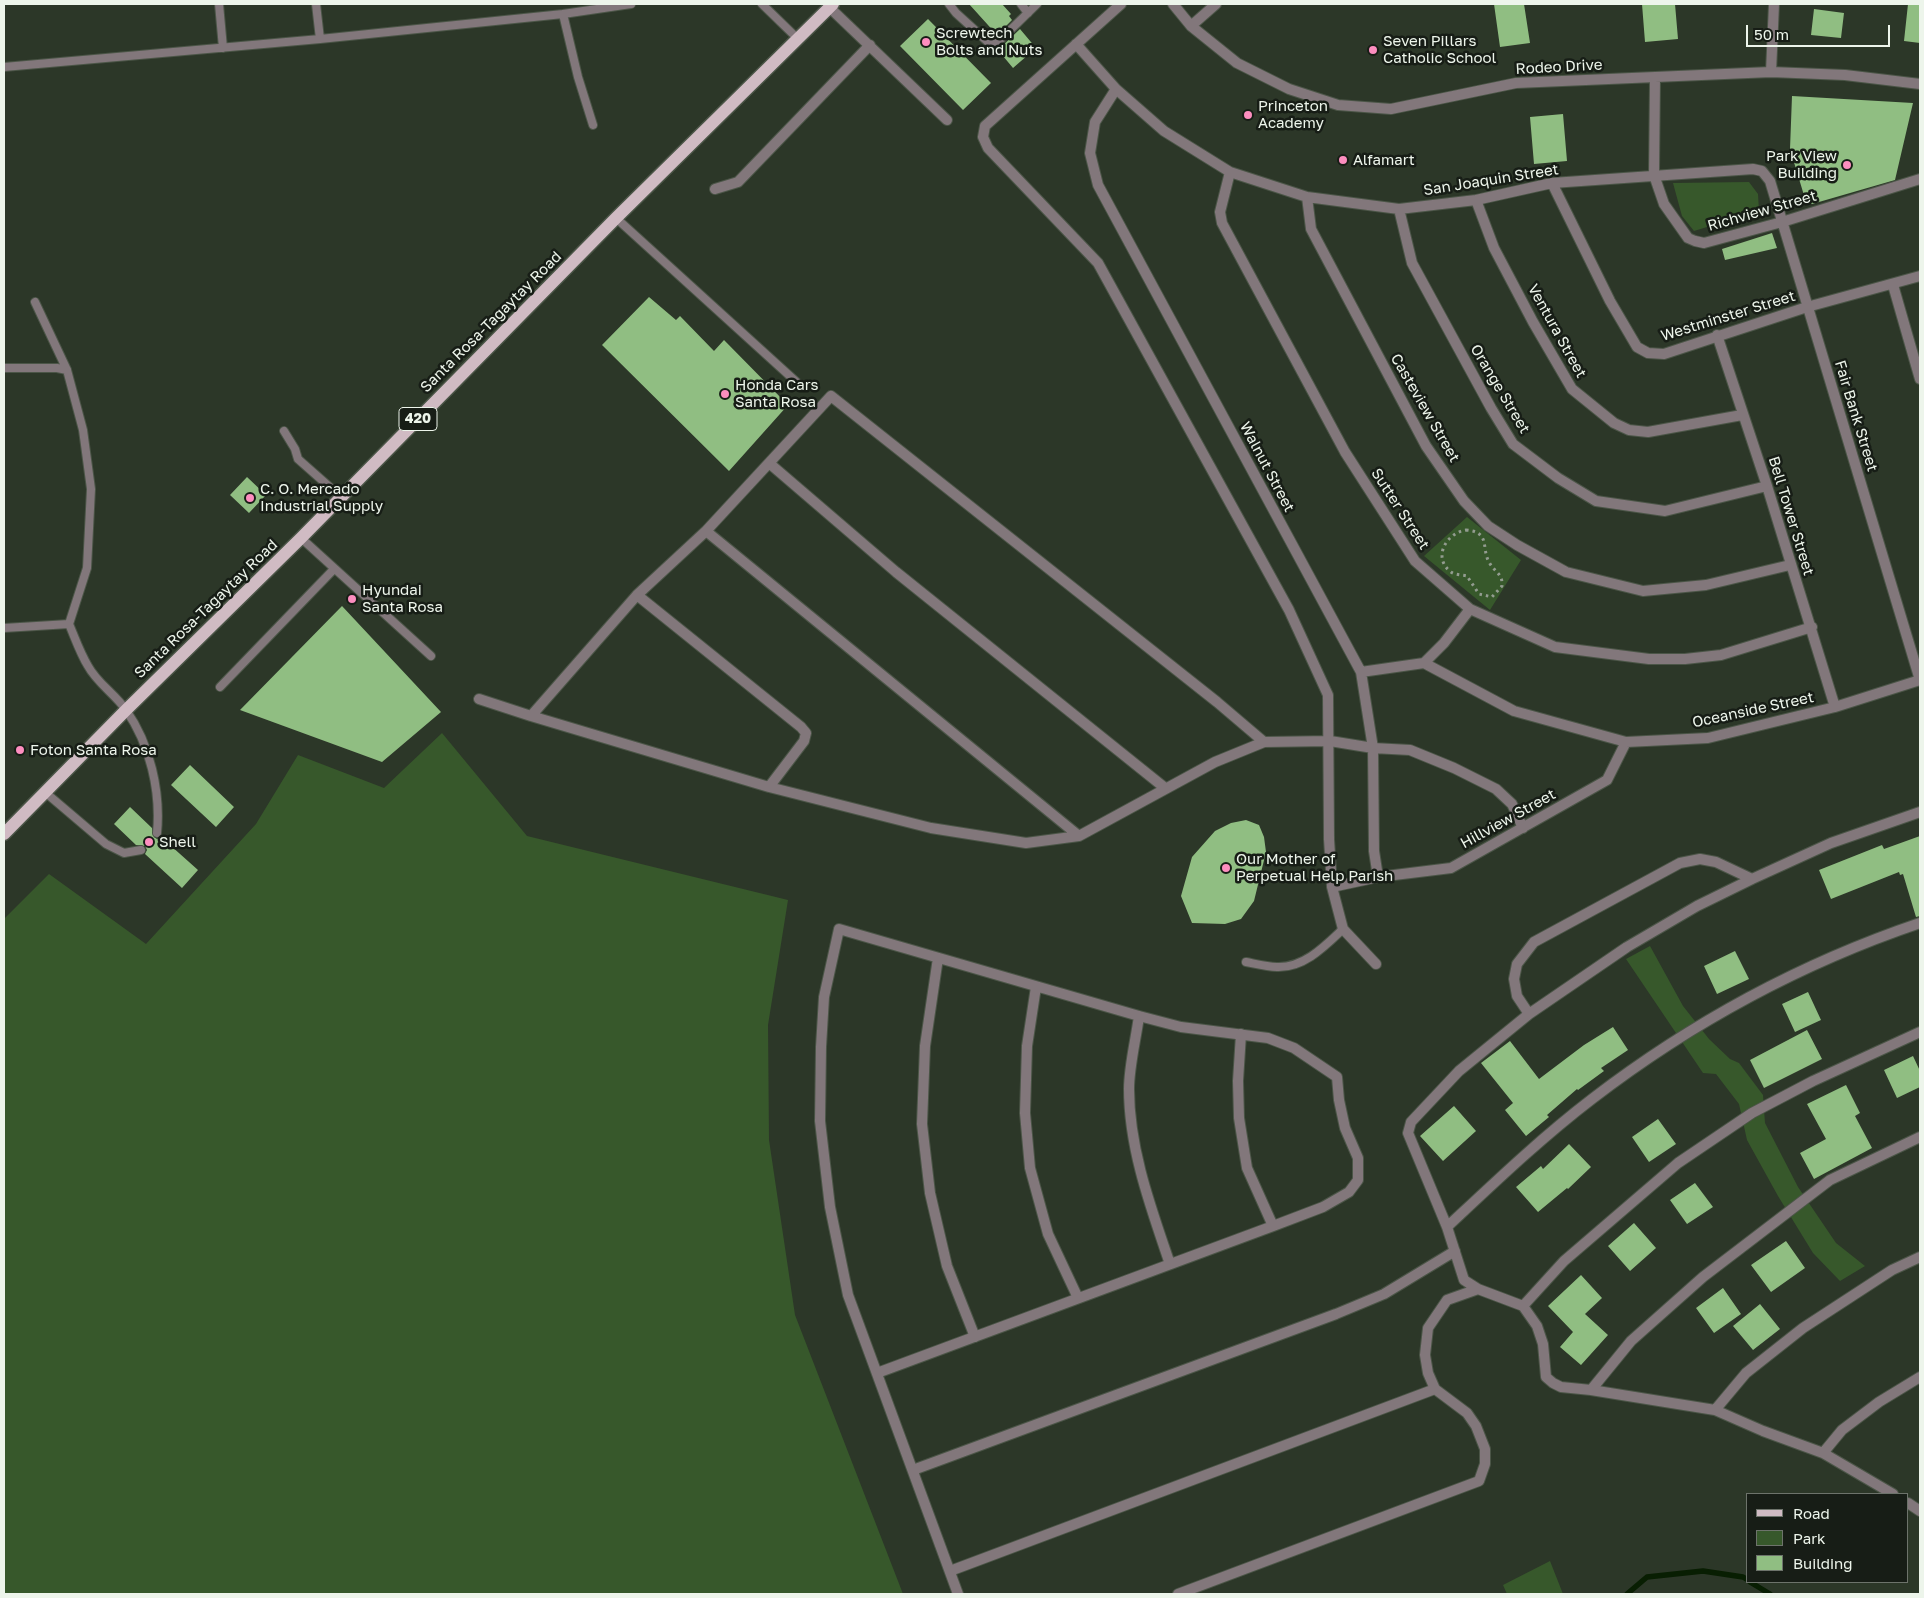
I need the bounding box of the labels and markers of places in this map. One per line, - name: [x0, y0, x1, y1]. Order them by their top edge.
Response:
- place label: Screwtech Bolts and Nuts: [936, 24, 1042, 59]
- place label: Seven Pillars Catholic School: [1383, 32, 1496, 67]
- marker: Screwtech Bolts and Nuts: [920, 36, 932, 48]
- marker: Seven Pillars Catholic School: [1367, 44, 1379, 56]
- place label: Princeton Academy: [1258, 97, 1328, 132]
- marker: Princeton Academy: [1242, 109, 1254, 121]
- place label: Park View Building: [1766, 147, 1837, 182]
- place label: Alfamart: [1353, 151, 1415, 169]
- marker: Alfamart: [1337, 154, 1349, 166]
- marker: Park View Building: [1841, 159, 1853, 171]
- place label: Honda Cars Santa Rosa: [735, 376, 819, 411]
- marker: Honda Cars Santa Rosa: [719, 388, 731, 400]
- place label: C. O. Mercado Industrial Supply: [260, 480, 383, 515]
- marker: C. O. Mercado Industrial Supply: [244, 492, 256, 504]
- place label: Hyundai Santa Rosa: [362, 581, 443, 616]
- marker: Hyundai Santa Rosa: [346, 593, 358, 605]
- place label: Foton Santa Rosa: [30, 741, 157, 759]
- marker: Foton Santa Rosa: [14, 744, 26, 756]
- place label: Shell: [159, 833, 196, 851]
- marker: Shell: [143, 836, 155, 848]
- place label: Our Mother of Perpetual Help Parish: [1236, 850, 1393, 885]
- marker: Our Mother of Perpetual Help Parish: [1220, 862, 1232, 874]

